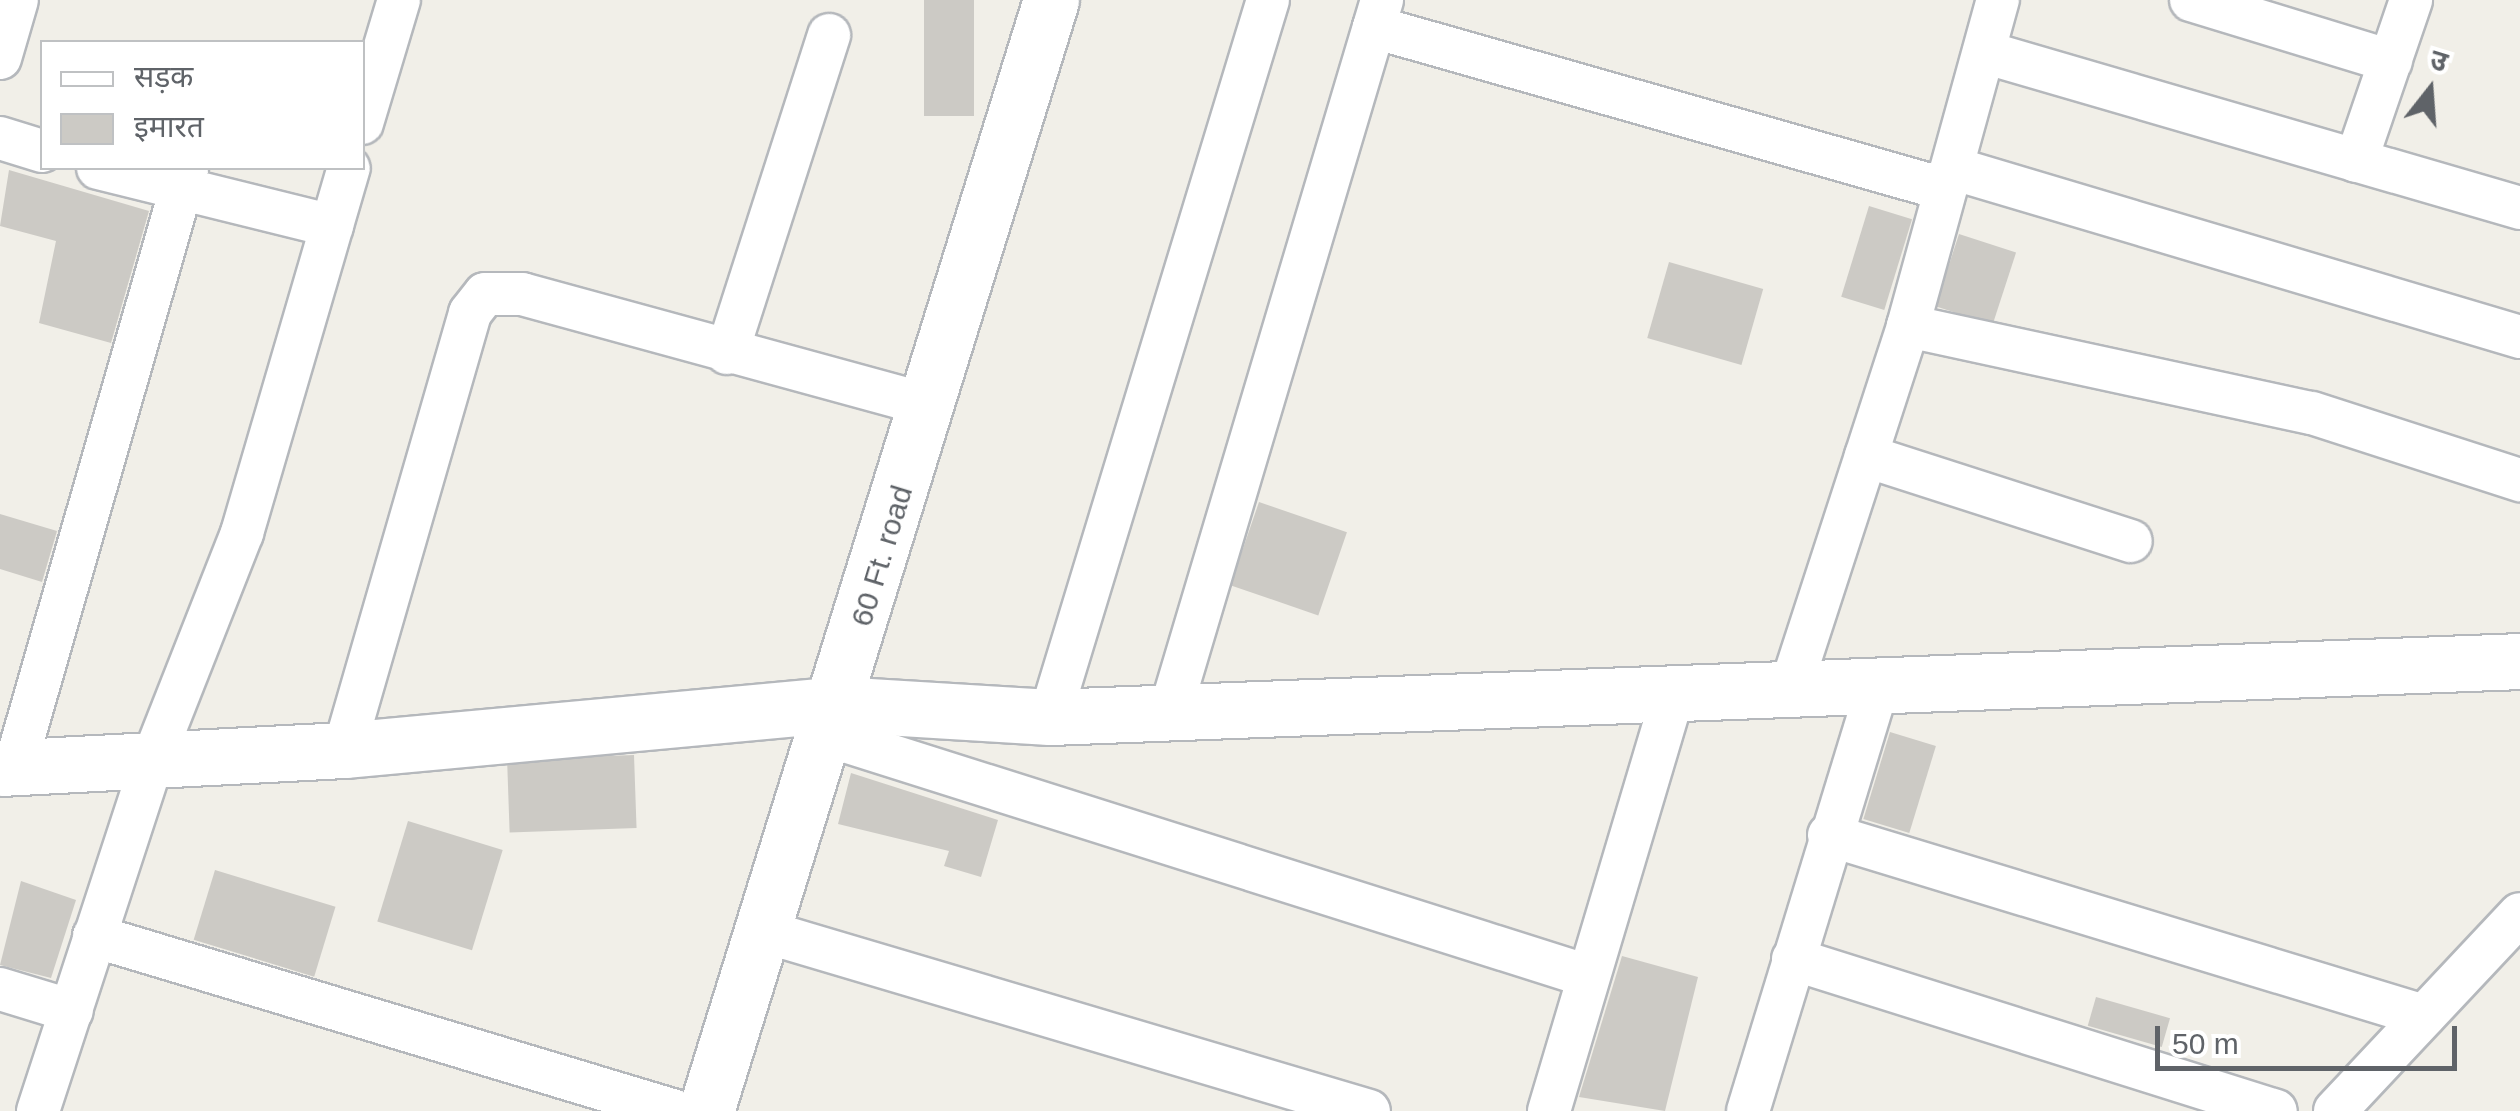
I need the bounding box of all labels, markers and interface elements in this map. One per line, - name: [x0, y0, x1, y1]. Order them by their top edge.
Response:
- legend: [40, 40, 365, 170]
- north arrow: [2380, 40, 2480, 140]
- text: उ: [2427, 44, 2451, 78]
- text: सड़क: [134, 60, 193, 93]
- text: इमारत: [134, 110, 204, 143]
- street label: 60 Ft. road: [844, 481, 920, 631]
- scale bar: [2160, 1006, 2462, 1068]
- text: 50 m: [2172, 1027, 2239, 1060]

